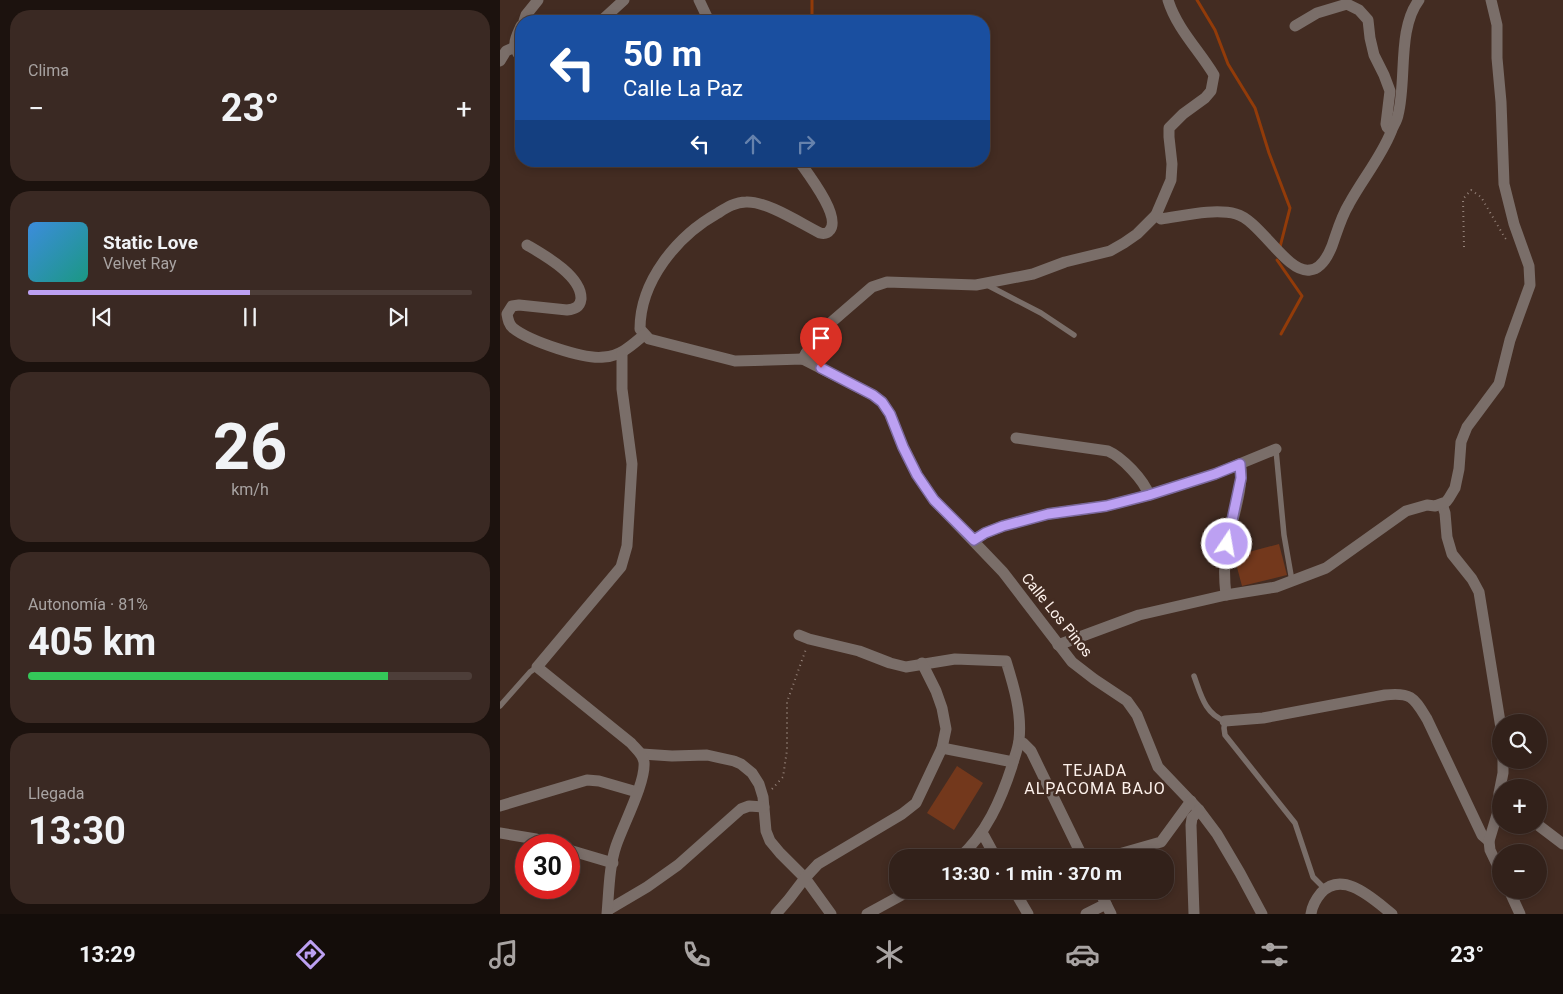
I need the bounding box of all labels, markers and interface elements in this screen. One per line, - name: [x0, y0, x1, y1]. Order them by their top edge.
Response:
- text: 50 m: [623, 34, 702, 75]
- icon: left: [540, 35, 605, 100]
- text: Clima: [28, 61, 69, 80]
- text: Calle La Paz: [623, 76, 743, 101]
- text: 23°: [221, 86, 279, 130]
- text: −: [28, 92, 44, 125]
- text: +: [456, 92, 472, 125]
- icon: left: [686, 130, 714, 158]
- icon: ahead: [739, 130, 767, 158]
- icon: right: [792, 130, 820, 158]
- text: Static Love: [103, 231, 198, 254]
- text: Velvet Ray: [103, 254, 177, 273]
- icon: previous: [88, 303, 116, 331]
- icon: pause: [236, 303, 264, 331]
- icon: next: [384, 303, 412, 331]
- pin: [800, 317, 842, 368]
- icon: arrive: [807, 324, 835, 352]
- text: 26: [213, 409, 287, 485]
- text: km/h: [231, 480, 269, 499]
- position arrow: [1200, 517, 1252, 569]
- street label: Calle Los Pinos: [1018, 569, 1096, 661]
- text: Autonomía · 81%: [28, 595, 148, 614]
- text: 405 km: [28, 620, 156, 664]
- map controls: [1492, 714, 1547, 899]
- button: search: [1492, 714, 1547, 769]
- district label: TEJADA ALPACOMA BAJO: [1024, 761, 1166, 798]
- button: +: [1492, 779, 1547, 834]
- text: Llegada: [28, 784, 84, 803]
- text: 13:30: [28, 809, 126, 853]
- speed limit sign: 30: [515, 834, 580, 899]
- button: −: [1492, 844, 1547, 899]
- text: 13:30 · 1 min · 370 m: [941, 862, 1122, 885]
- icon: directions: [293, 937, 328, 972]
- icon: music: [486, 937, 521, 972]
- icon: phone: [679, 937, 714, 972]
- icon: climate: [872, 937, 907, 972]
- icon: car: [1065, 937, 1100, 972]
- icon: filters: [1257, 937, 1292, 972]
- text: 13:29: [79, 942, 136, 967]
- text: 23°: [1450, 942, 1484, 967]

